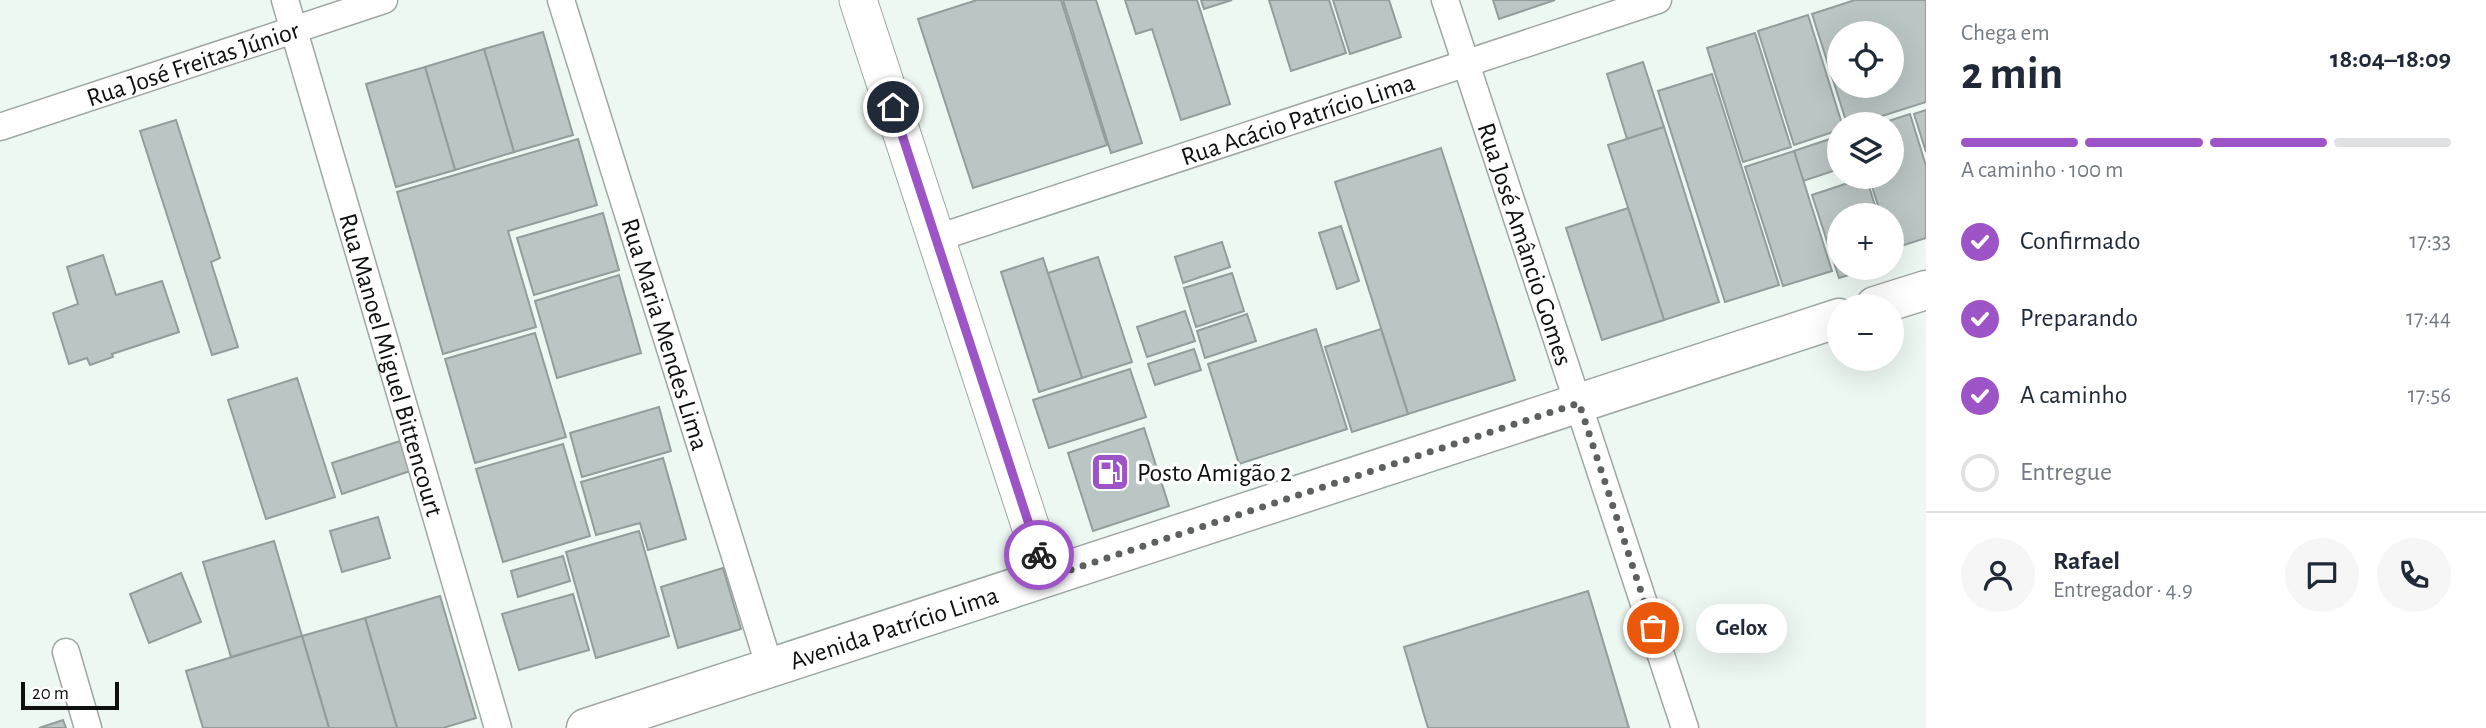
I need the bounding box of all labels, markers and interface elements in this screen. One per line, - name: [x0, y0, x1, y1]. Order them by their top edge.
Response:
- street label: Rua José Freitas Júnior: [83, 17, 303, 111]
- map controls: [1827, 21, 1904, 371]
- button: locate: [1827, 21, 1904, 98]
- text: Chega em: [1961, 22, 2050, 45]
- text: 18:04–18:09: [2330, 46, 2451, 72]
- text: 2 min: [1961, 51, 2063, 97]
- street label: Rua Acácio Patrício Lima: [1178, 69, 1418, 170]
- pin: [863, 77, 923, 137]
- icon: home: [874, 88, 912, 126]
- button: layers: [1827, 112, 1904, 189]
- street label: Rua José Amâncio Gomes: [1472, 120, 1577, 369]
- text: A caminho · 100 m: [1961, 159, 2123, 182]
- button: +: [1827, 203, 1904, 280]
- street label: Rua Manoel Miguel Bittencourt: [334, 210, 447, 519]
- street label: Rua Maria Mendes Lima: [616, 215, 713, 453]
- icon: check: [1961, 223, 1999, 261]
- text: Confirmado: [2020, 228, 2141, 254]
- text: 17:33: [2409, 230, 2451, 253]
- button: −: [1827, 294, 1904, 371]
- icon: check: [1961, 300, 1999, 338]
- text: Preparando: [2020, 305, 2138, 331]
- text: 17:44: [2406, 307, 2451, 330]
- icon: check: [1961, 377, 1999, 415]
- text: A caminho: [2020, 382, 2128, 408]
- text: 17:56: [2408, 384, 2451, 407]
- fuel station icon: Posto Amigão 2: [1089, 451, 1131, 493]
- text: Entregue: [2020, 459, 2112, 485]
- place label: Posto Amigão 2: [1137, 460, 1292, 486]
- courier: [1004, 520, 1074, 590]
- icon: bike: [1020, 536, 1058, 574]
- button: person: [1961, 538, 2035, 612]
- button: chat: [2285, 538, 2359, 612]
- button: phone: [2377, 538, 2451, 612]
- text: Rafael: [2053, 548, 2120, 574]
- text: Entregador · 4.9: [2053, 579, 2193, 602]
- street label: Avenida Patrício Lima: [787, 582, 1002, 674]
- pin: [1623, 598, 1683, 658]
- callout: Gelox: [1695, 604, 1786, 652]
- icon: bag: [1634, 609, 1672, 647]
- text: Gelox: [1716, 617, 1767, 640]
- scale bar: [21, 679, 119, 711]
- text: 20 m: [32, 684, 69, 703]

